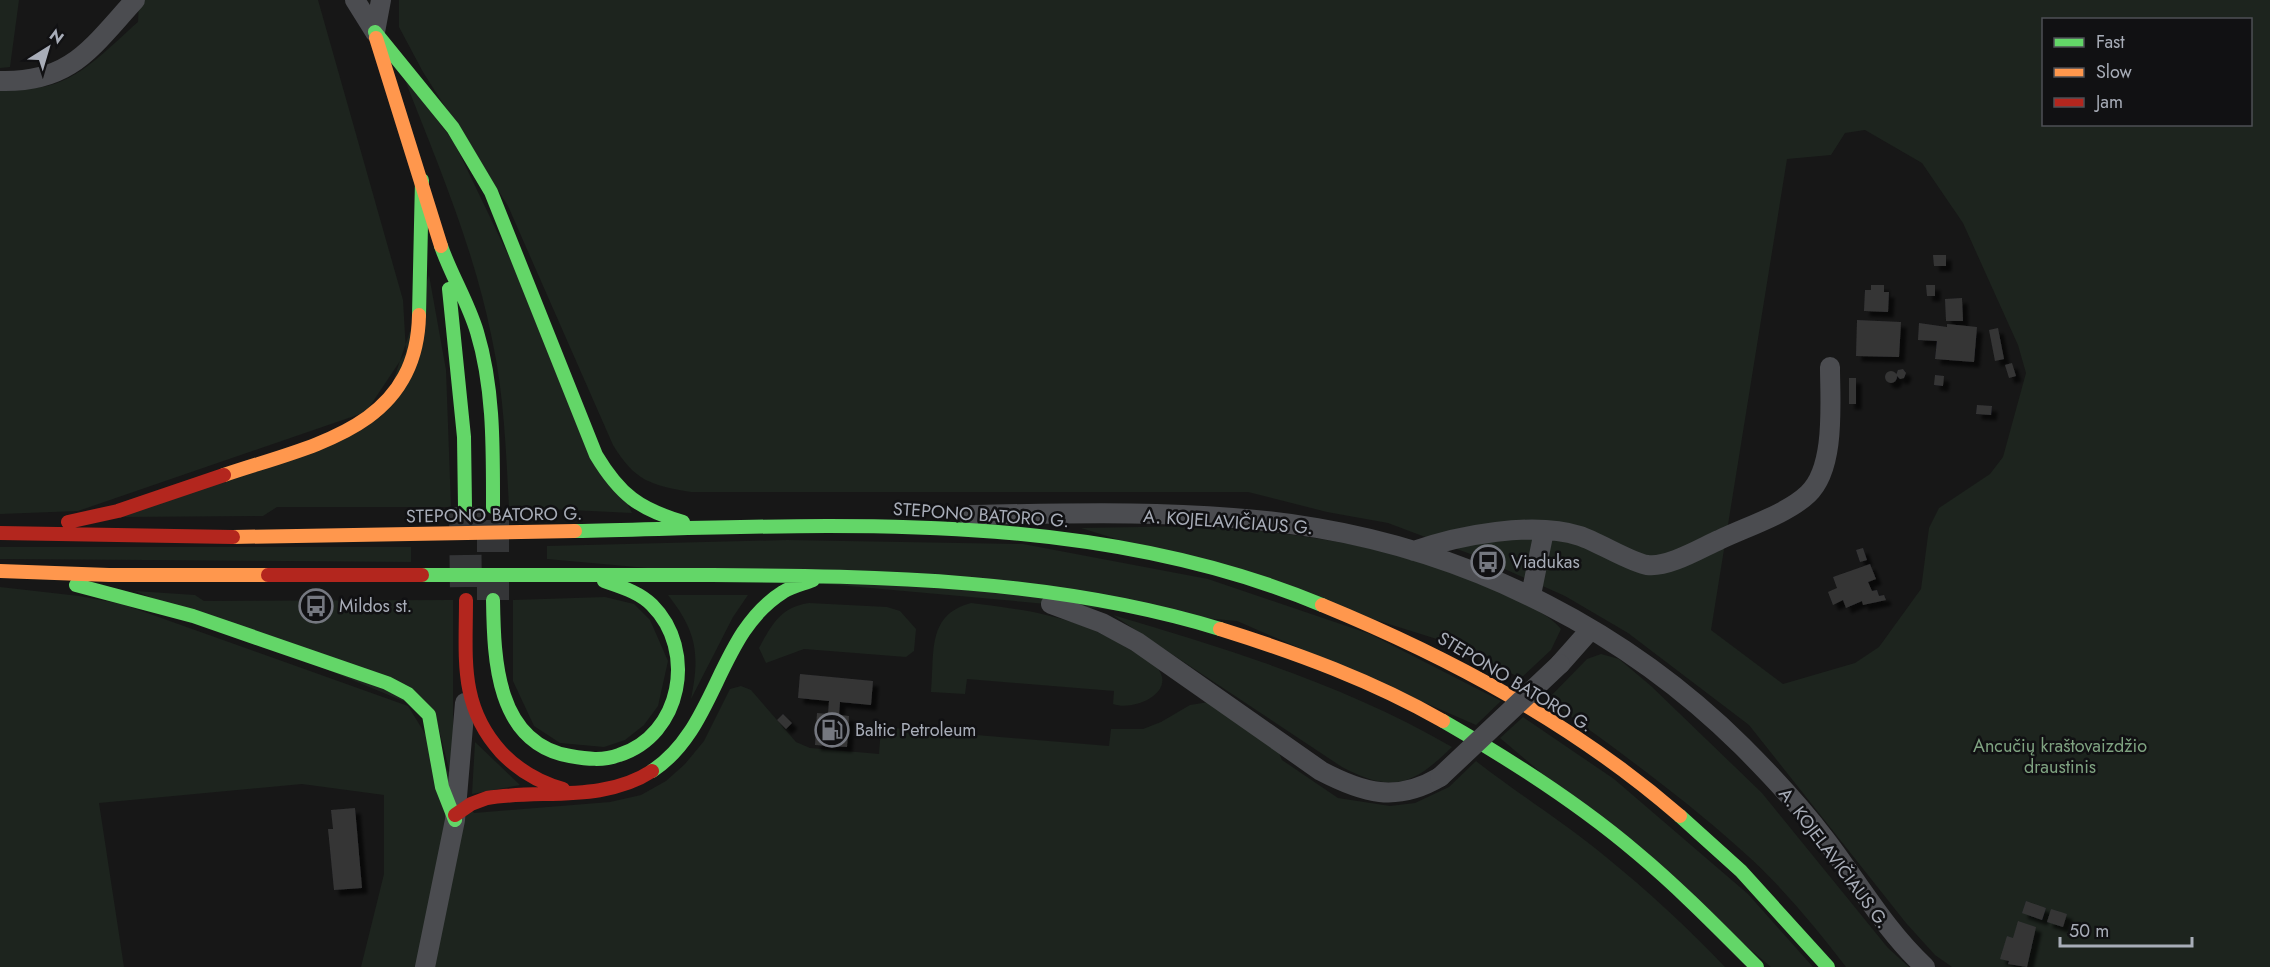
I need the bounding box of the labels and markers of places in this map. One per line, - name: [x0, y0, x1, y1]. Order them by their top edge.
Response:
- bus stop icon: Viadukas: [1470, 544, 1506, 580]
- place label: Viadukas: [1511, 549, 1580, 575]
- bus stop icon: Mildos st.: [298, 588, 334, 624]
- place label: Mildos st.: [339, 593, 412, 619]
- fuel station icon: Baltic Petroleum: [814, 712, 850, 748]
- place label: Baltic Petroleum: [855, 717, 976, 743]

